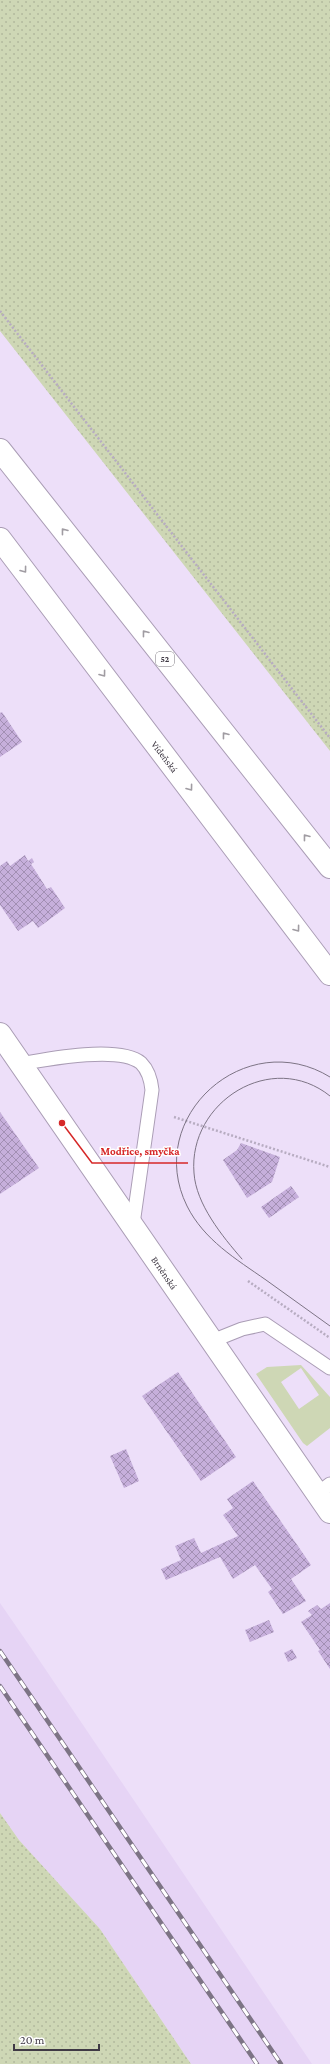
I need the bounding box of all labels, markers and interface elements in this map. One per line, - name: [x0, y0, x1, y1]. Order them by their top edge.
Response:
- one-way arrow: [61, 528, 68, 535]
- one-way arrow: [19, 566, 26, 573]
- one-way arrow: [142, 630, 149, 637]
- road number: 52: [156, 652, 174, 666]
- one-way arrow: [98, 669, 105, 676]
- one-way arrow: [223, 732, 230, 739]
- street label: Vídeňská: [149, 739, 180, 775]
- one-way arrow: [185, 784, 193, 791]
- one-way arrow: [303, 834, 310, 841]
- one-way arrow: [292, 925, 299, 932]
- callout: Modřice, smyčka: [92, 1140, 188, 1163]
- text: Modřice, smyčka: [100, 1145, 180, 1158]
- street label: Brněnská: [149, 1254, 180, 1292]
- scale bar: [14, 2026, 99, 2052]
- text: 20 m: [20, 2033, 45, 2047]

